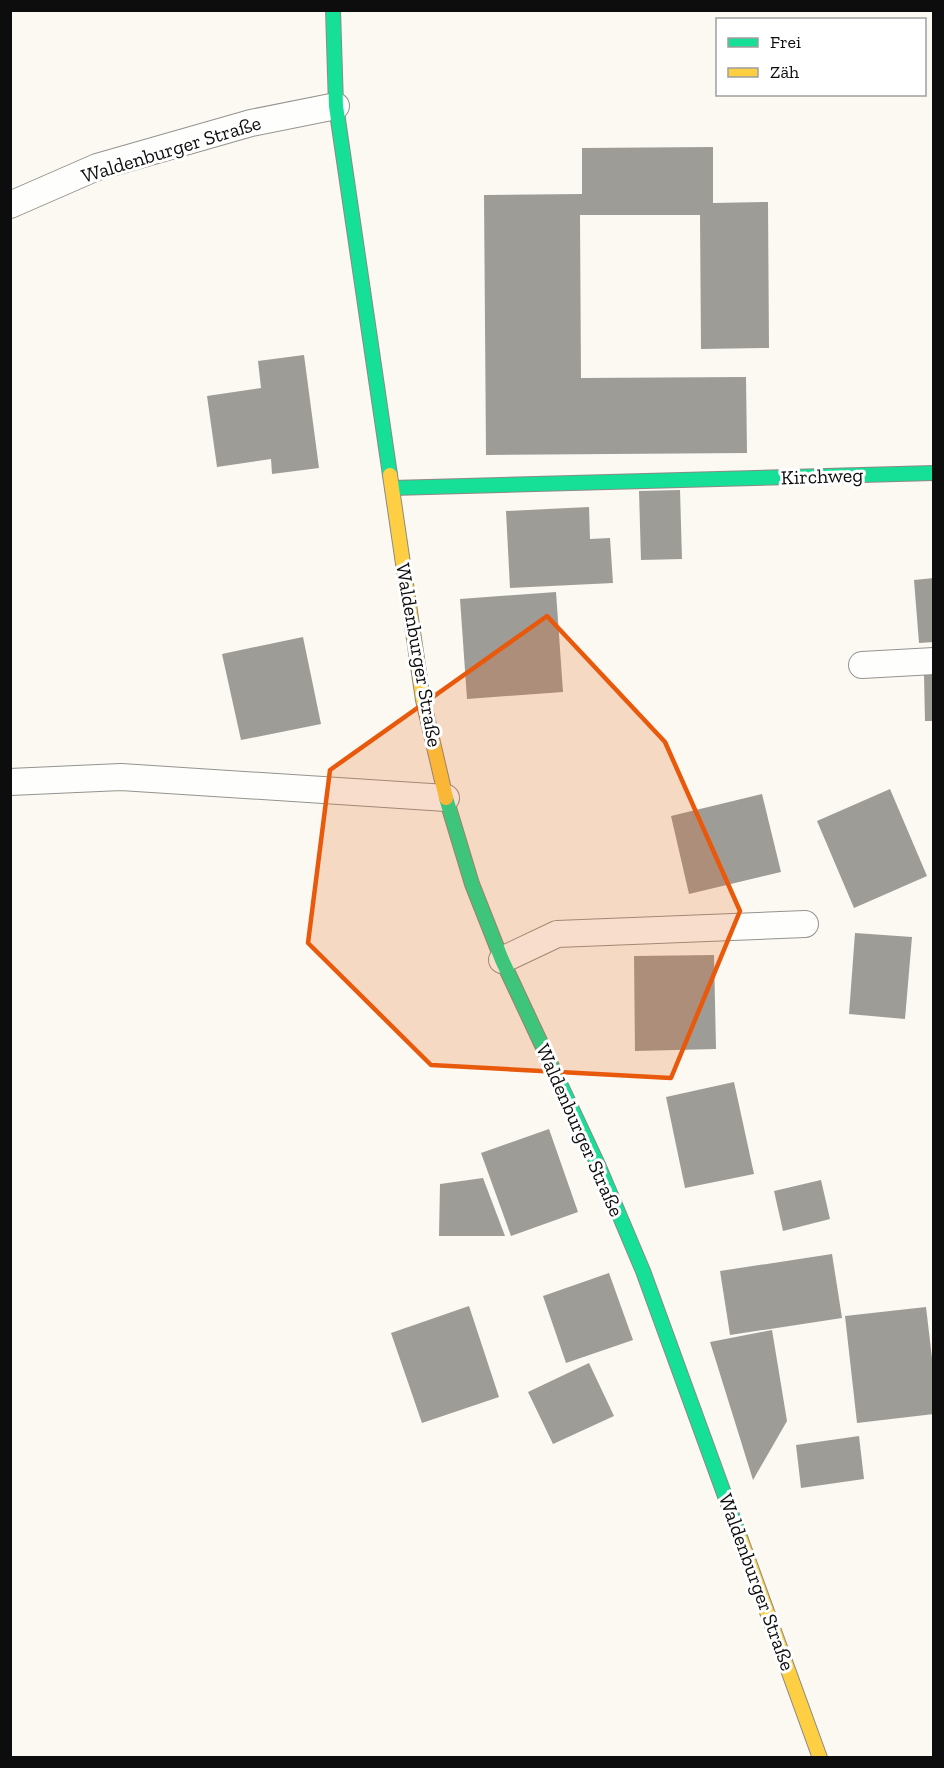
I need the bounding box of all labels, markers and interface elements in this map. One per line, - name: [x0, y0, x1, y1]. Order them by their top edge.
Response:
- legend: [716, 18, 926, 96]
- text: Frei: [770, 31, 801, 53]
- text: Zäh: [770, 61, 799, 83]
- street label: Waldenburger Straße: [78, 110, 264, 188]
- street label: Kirchweg: [780, 463, 864, 489]
- street label: Waldenburger Straße: [391, 561, 447, 749]
- street label: Waldenburger Straße: [531, 1040, 629, 1220]
- street label: Waldenburger Straße: [714, 1490, 800, 1674]

